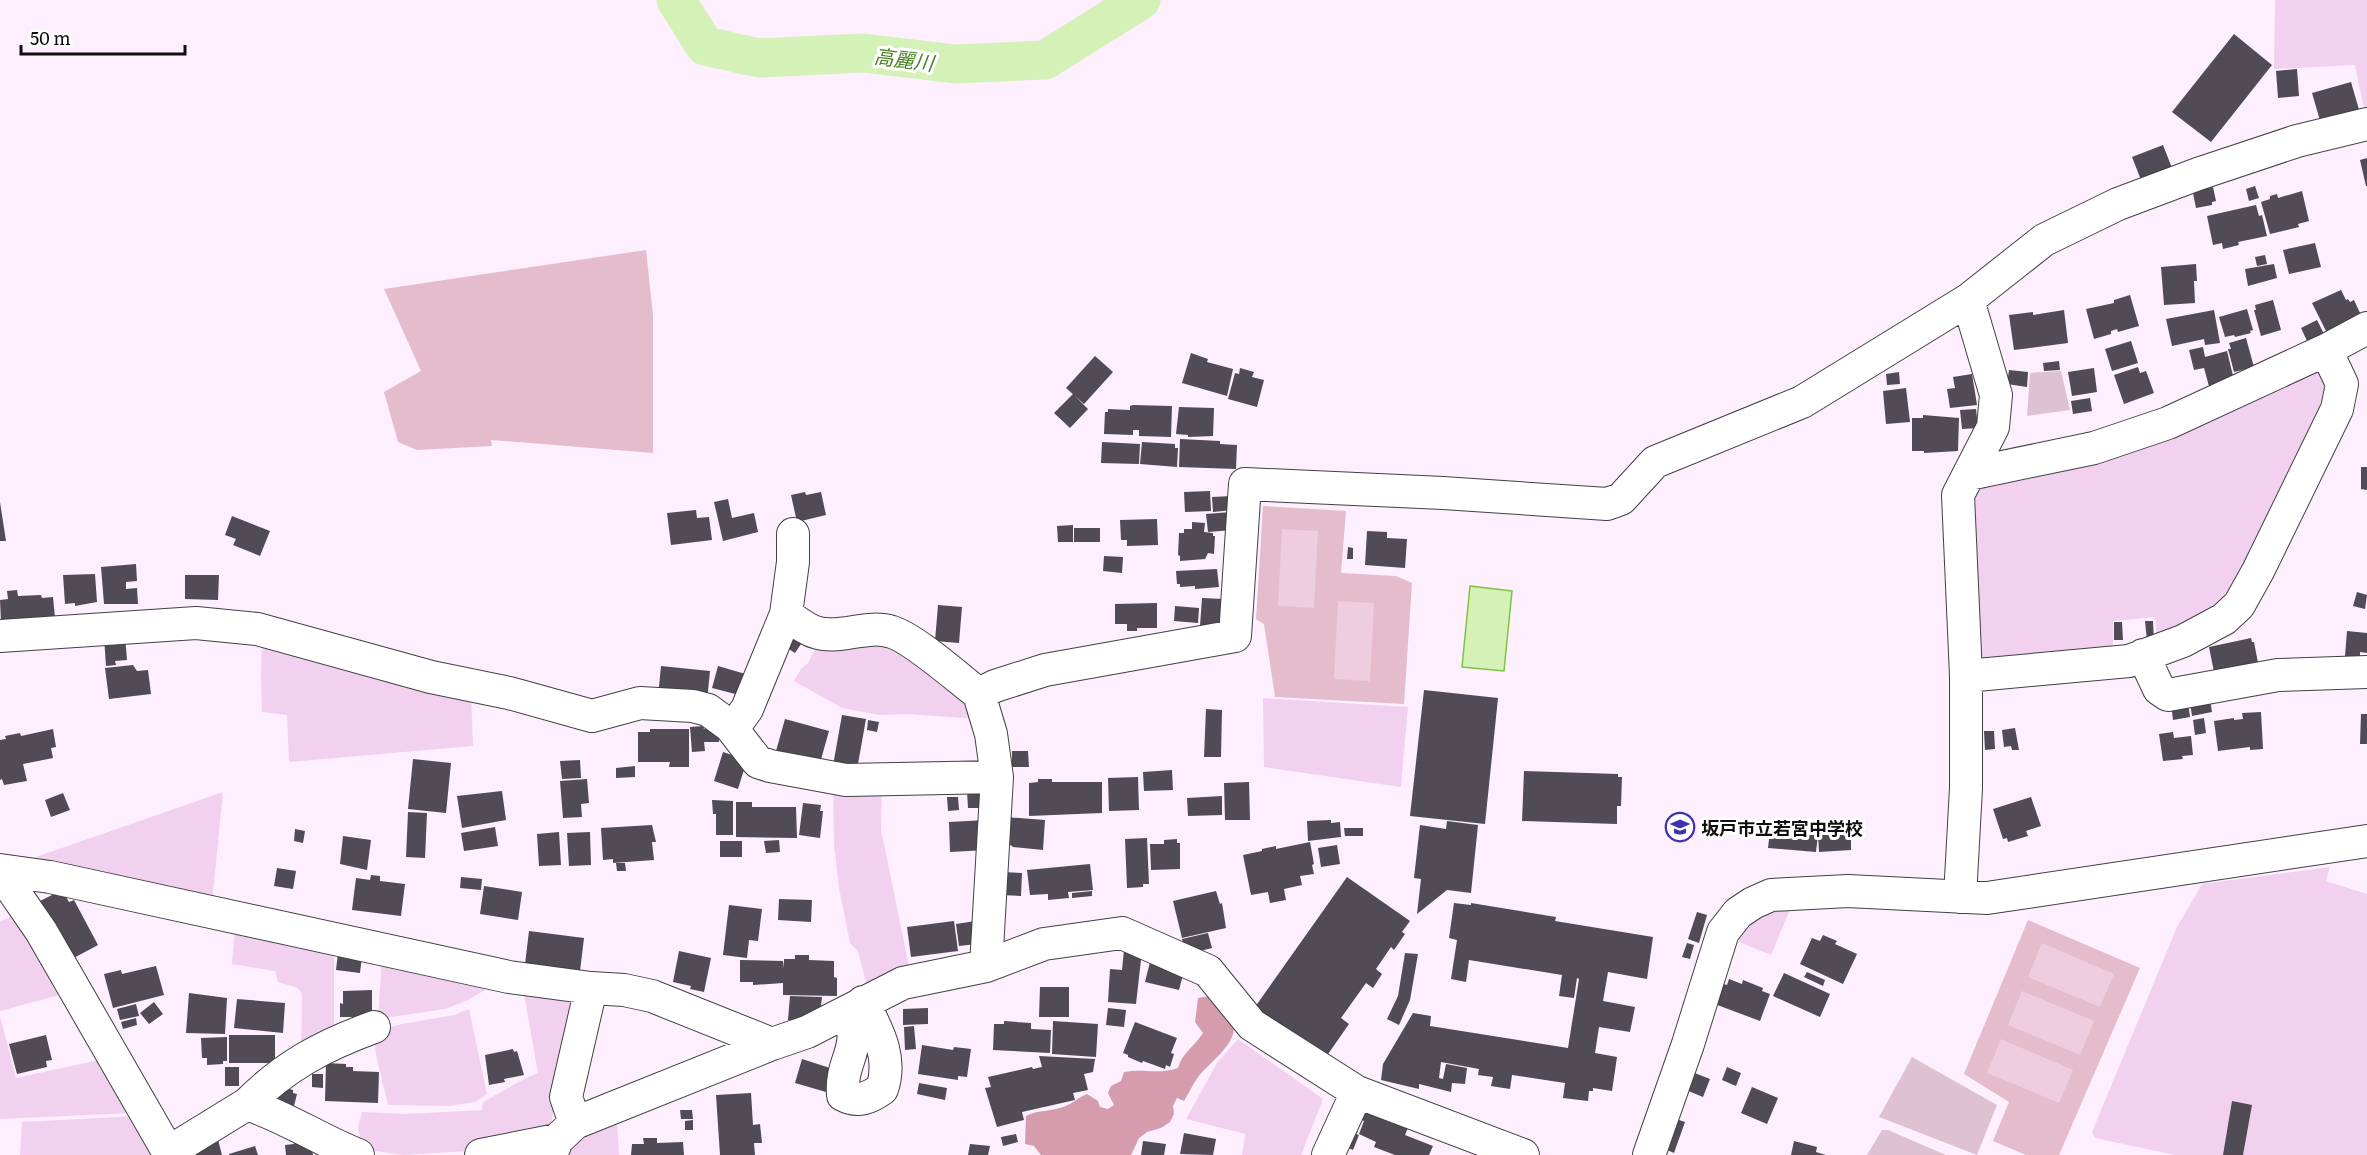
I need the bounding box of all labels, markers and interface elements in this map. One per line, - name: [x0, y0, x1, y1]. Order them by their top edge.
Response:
- scale bar: [21, 18, 184, 56]
- text: 50 m: [30, 24, 71, 51]
- water label: 高麗川: [872, 39, 938, 77]
- school or university icon: 坂戸市立若宮中学校: [1664, 811, 1696, 843]
- place label: 坂戸市立若宮中学校: [1701, 814, 1863, 841]

